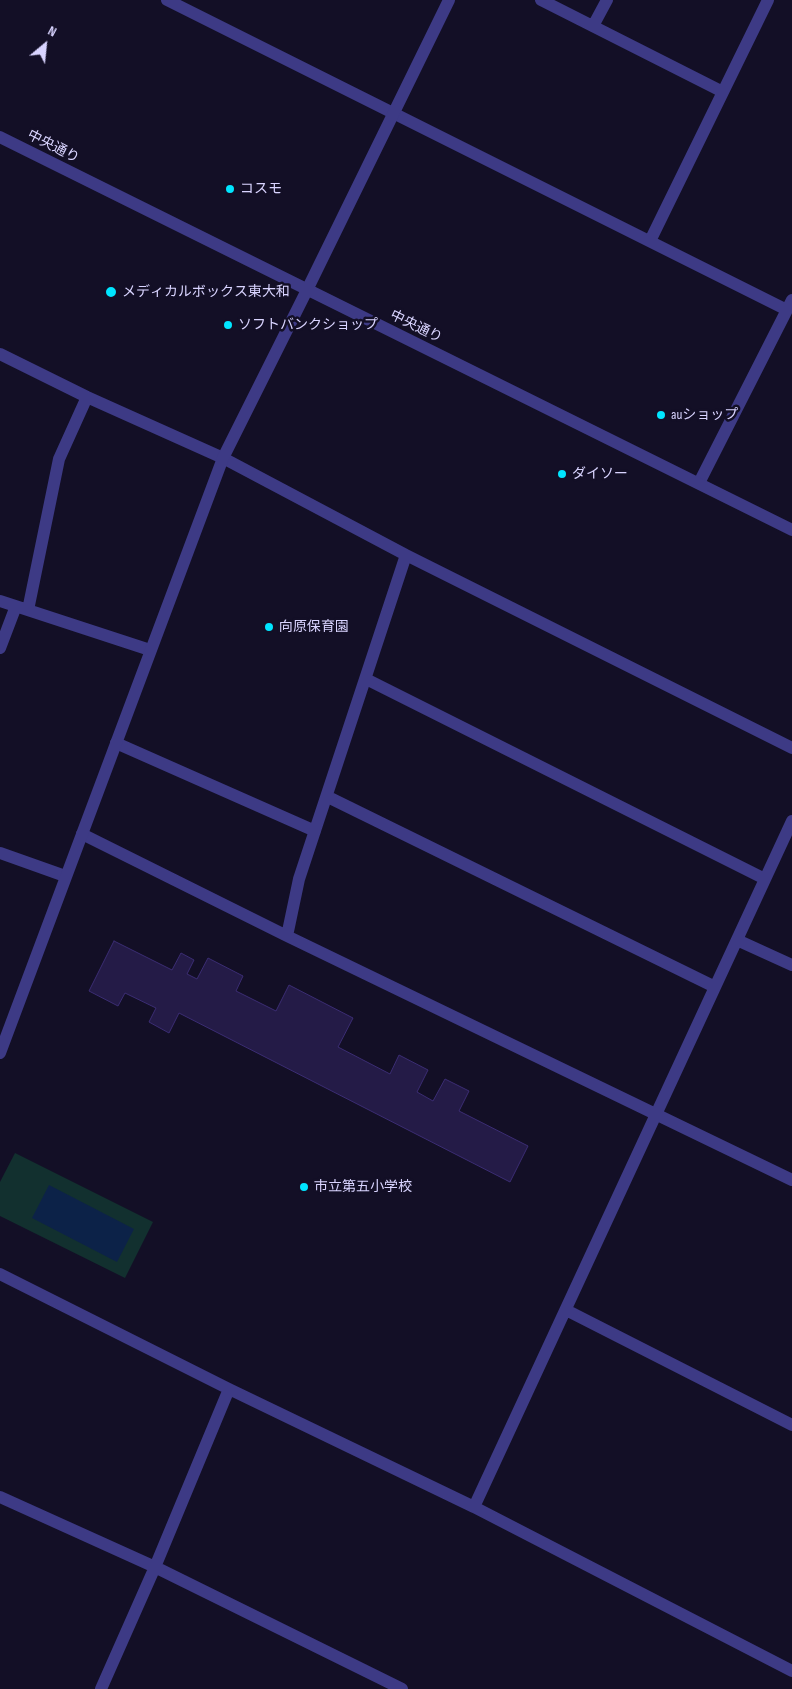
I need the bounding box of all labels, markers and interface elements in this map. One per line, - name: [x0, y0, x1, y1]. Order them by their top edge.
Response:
- north arrow: [20, 20, 70, 70]
- text: N: [45, 22, 60, 41]
- street label: 中央通り: [24, 127, 82, 167]
- place label: コスモ: [240, 181, 282, 197]
- marker: コスモ: [224, 183, 236, 195]
- place label: メディカルボックス東大和: [122, 284, 290, 300]
- marker: メディカルボックス東大和: [104, 285, 118, 299]
- street label: 中央通り: [387, 307, 445, 347]
- place label: ソフトバンクショップ: [238, 317, 378, 333]
- marker: ソフトバンクショップ: [222, 319, 234, 331]
- place label: auショップ: [671, 407, 738, 423]
- marker: auショップ: [655, 409, 667, 421]
- place label: ダイソー: [572, 466, 628, 482]
- marker: ダイソー: [556, 468, 568, 480]
- place label: 向原保育園: [279, 619, 349, 635]
- marker: 向原保育園: [263, 621, 275, 633]
- place label: 市立第五小学校: [314, 1179, 412, 1195]
- marker: 市立第五小学校: [298, 1181, 310, 1193]

